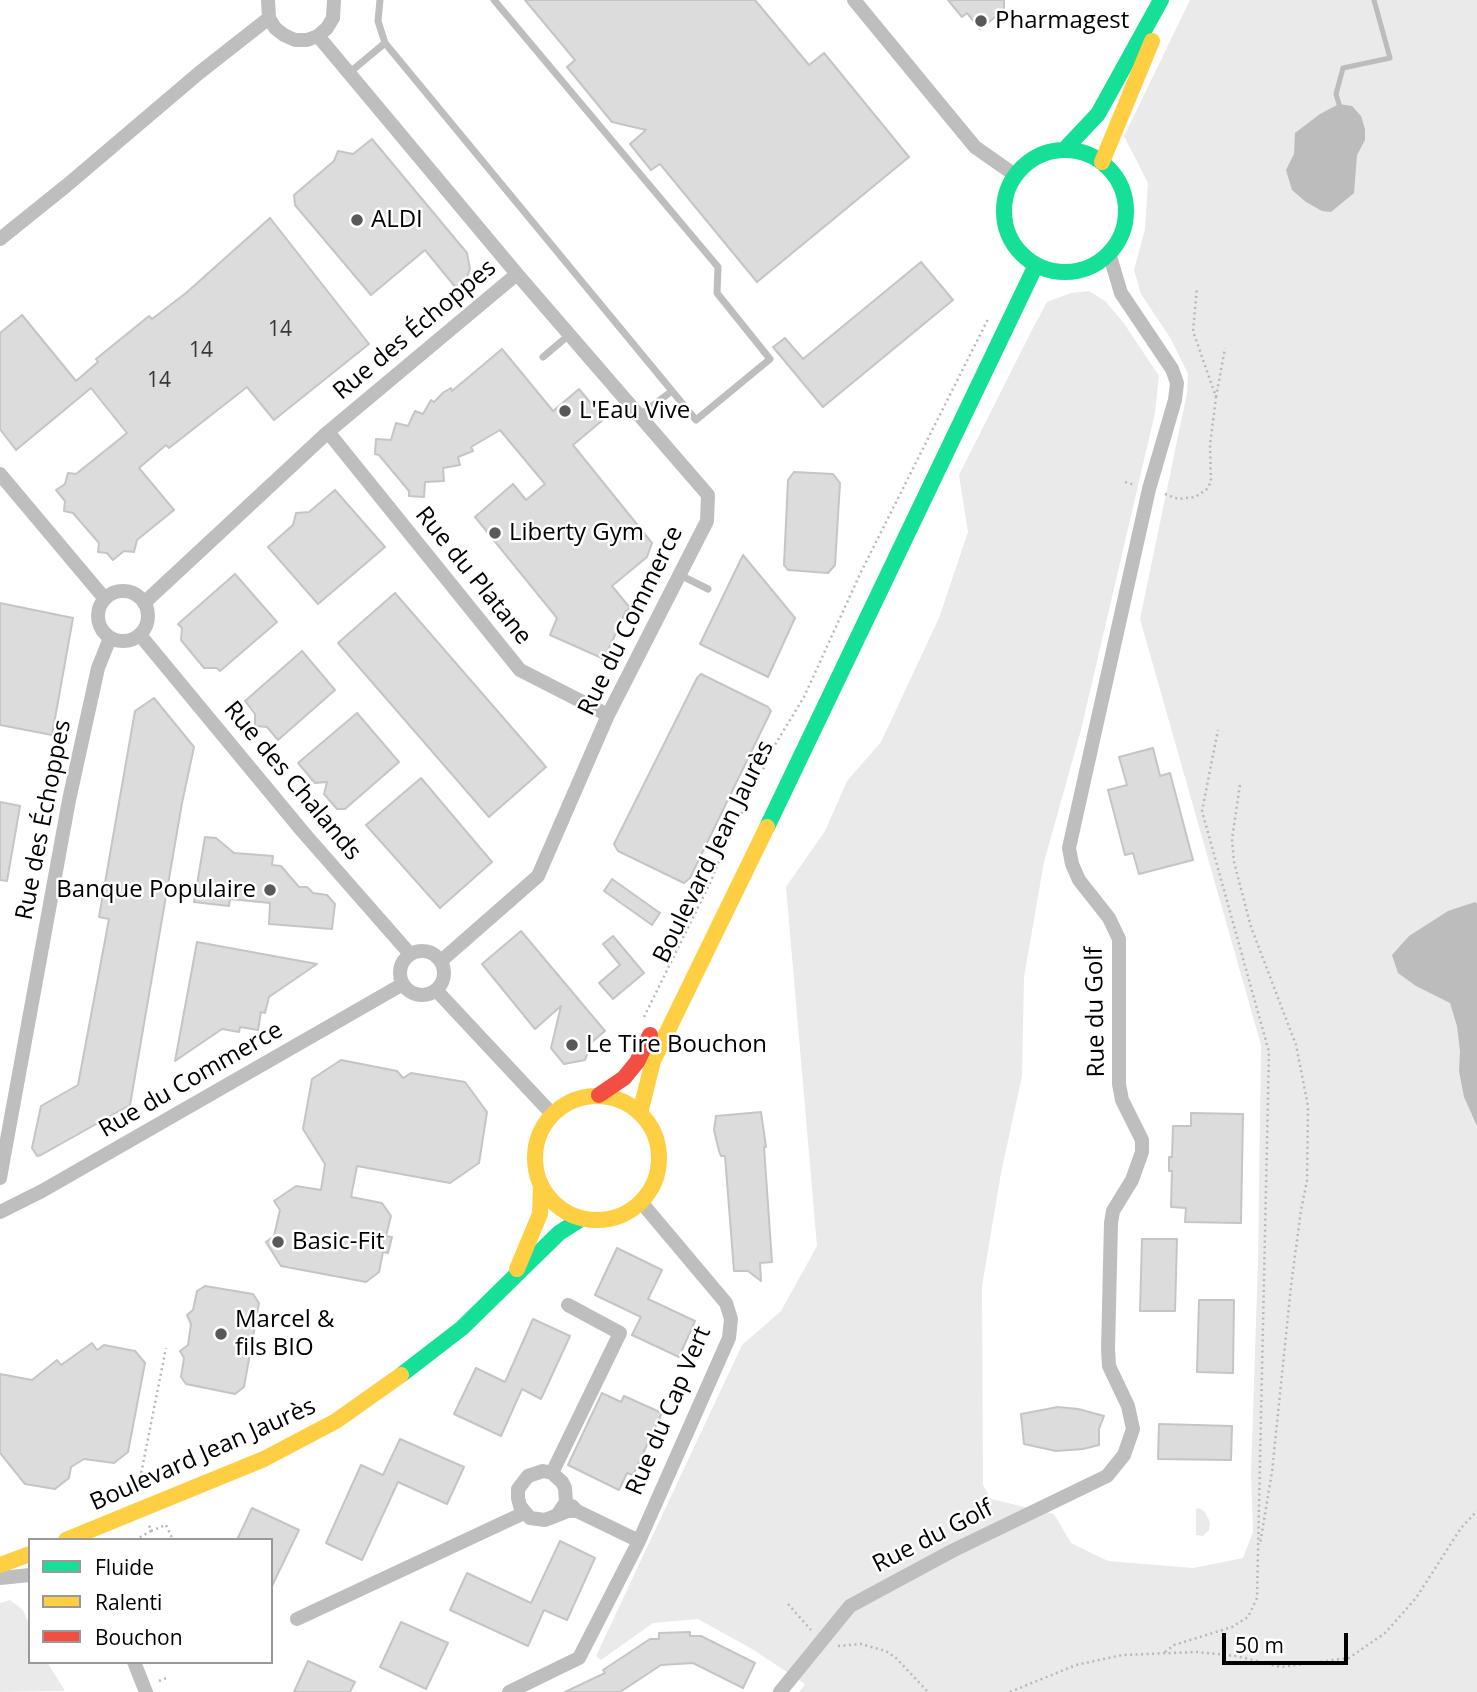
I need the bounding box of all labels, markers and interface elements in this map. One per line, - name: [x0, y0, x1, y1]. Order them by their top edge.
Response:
- place label: Pharmagest: [995, 7, 1129, 35]
- marker: Pharmagest: [973, 13, 989, 29]
- place label: ALDI: [371, 206, 423, 234]
- marker: ALDI: [349, 212, 365, 228]
- street label: Rue des Échoppes: [328, 254, 502, 406]
- house number: 14: [268, 317, 292, 343]
- house number: 14: [189, 338, 213, 364]
- house number: 14: [147, 368, 171, 394]
- place label: L'Eau Vive: [579, 397, 690, 425]
- marker: L'Eau Vive: [557, 403, 573, 419]
- street label: Rue du Platane: [409, 501, 537, 651]
- place label: Liberty Gym: [509, 519, 644, 547]
- street label: Rue du Commerce: [573, 522, 689, 720]
- marker: Liberty Gym: [487, 525, 503, 541]
- street label: Rue des Chalands: [217, 696, 367, 866]
- street label: Rue des Échoppes: [10, 717, 78, 923]
- street label: Boulevard Jean Jaurès: [648, 736, 780, 968]
- place label: Banque Populaire: [56, 876, 256, 904]
- marker: Banque Populaire: [262, 882, 278, 898]
- street label: Rue du Golf: [1080, 946, 1112, 1078]
- street label: Rue du Commerce: [94, 1016, 288, 1144]
- place label: Le Tire Bouchon: [586, 1031, 767, 1059]
- marker: Le Tire Bouchon: [564, 1037, 580, 1053]
- place label: Basic-Fit: [292, 1228, 385, 1256]
- marker: Basic-Fit: [270, 1234, 286, 1250]
- place label: Marcel & fils BIO: [235, 1306, 334, 1362]
- street label: Rue du Cap Vert: [621, 1322, 717, 1500]
- marker: Marcel & fils BIO: [213, 1326, 229, 1342]
- street label: Boulevard Jean Jaurès: [86, 1392, 320, 1518]
- street label: Rue du Golf: [868, 1494, 998, 1580]
- legend: [28, 1538, 273, 1664]
- text: Fluide: [95, 1553, 154, 1581]
- text: Ralenti: [95, 1588, 162, 1616]
- scale bar: [1225, 1618, 1351, 1662]
- text: Bouchon: [95, 1623, 183, 1651]
- text: 50 m: [1235, 1631, 1284, 1659]

